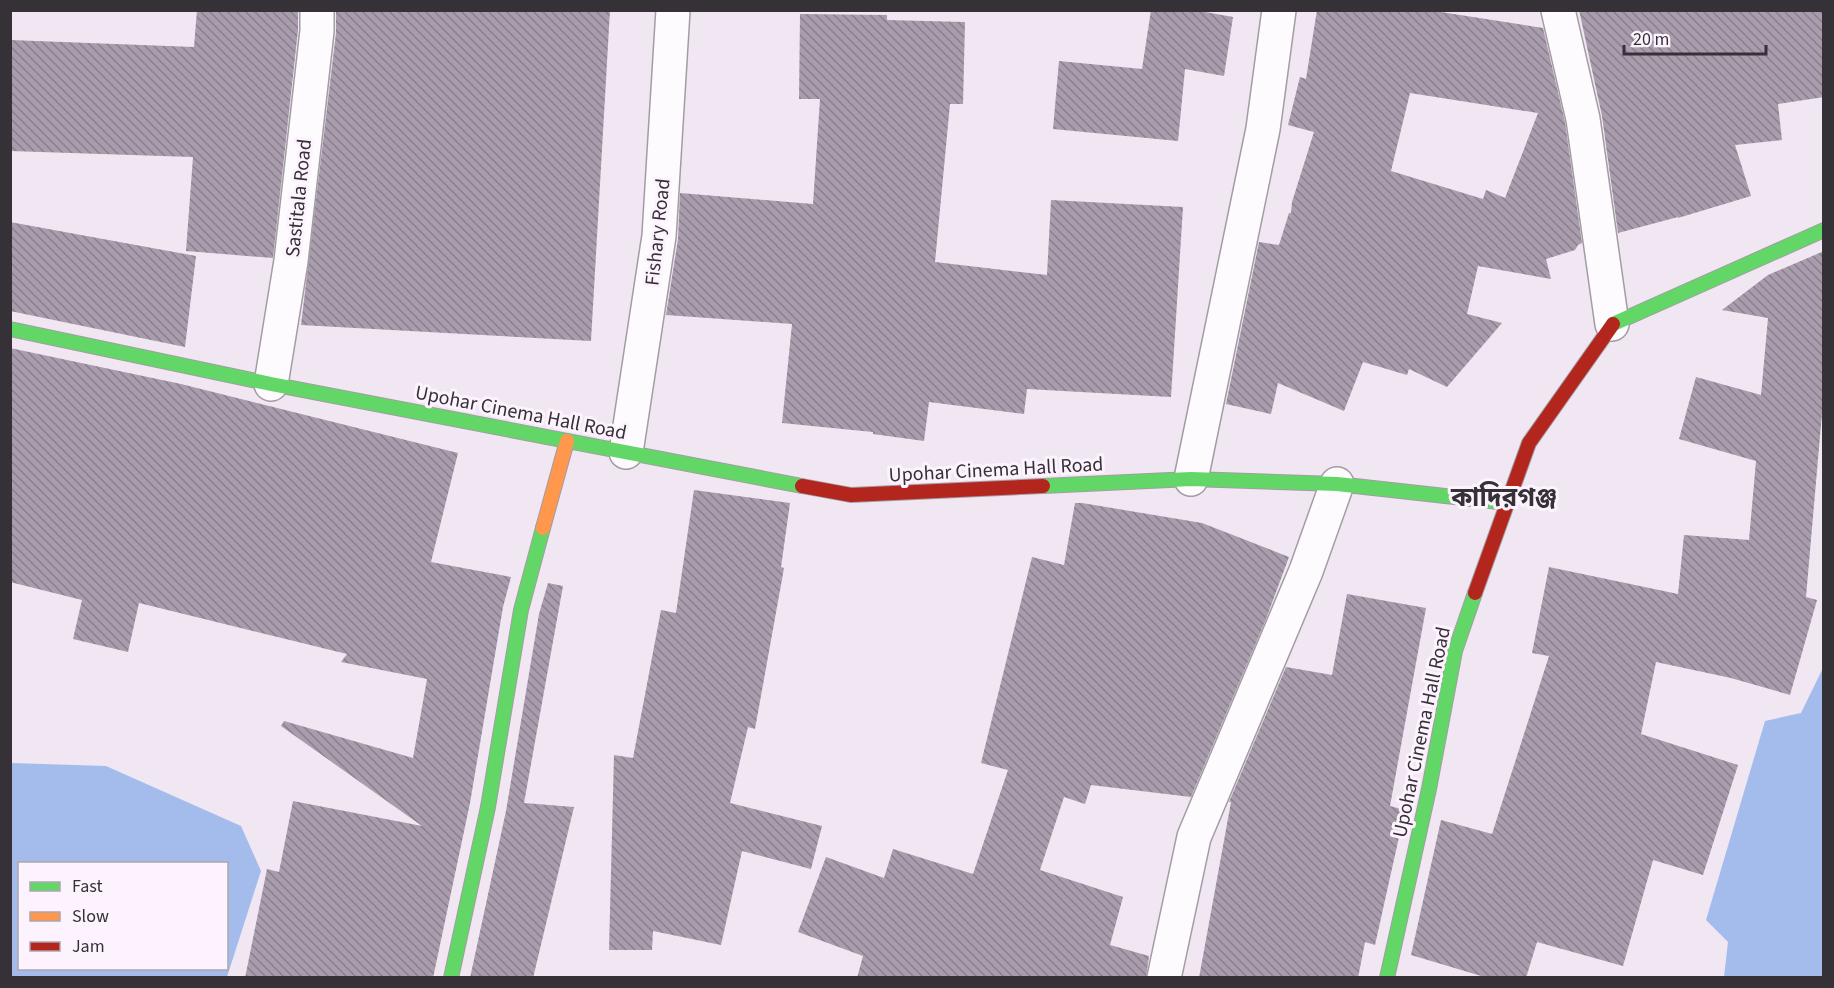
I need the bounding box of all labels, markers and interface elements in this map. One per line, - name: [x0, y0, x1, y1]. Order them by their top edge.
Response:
- scale bar: [1624, 18, 1766, 56]
- text: 20 m: [1633, 27, 1669, 52]
- street label: Sastitala Road: [279, 137, 319, 259]
- street label: Fishary Road: [638, 177, 678, 287]
- street label: Upohar Cinema Hall Road: [413, 379, 629, 447]
- street label: Upohar Cinema Hall Road: [888, 450, 1104, 490]
- district label: কাদিরগঞ্জ: [1450, 479, 1557, 516]
- street label: Upohar Cinema Hall Road: [1386, 624, 1458, 840]
- legend: [18, 862, 228, 970]
- text: Fast: [72, 874, 103, 899]
- text: Slow: [72, 904, 109, 929]
- text: Jam: [72, 934, 105, 959]

